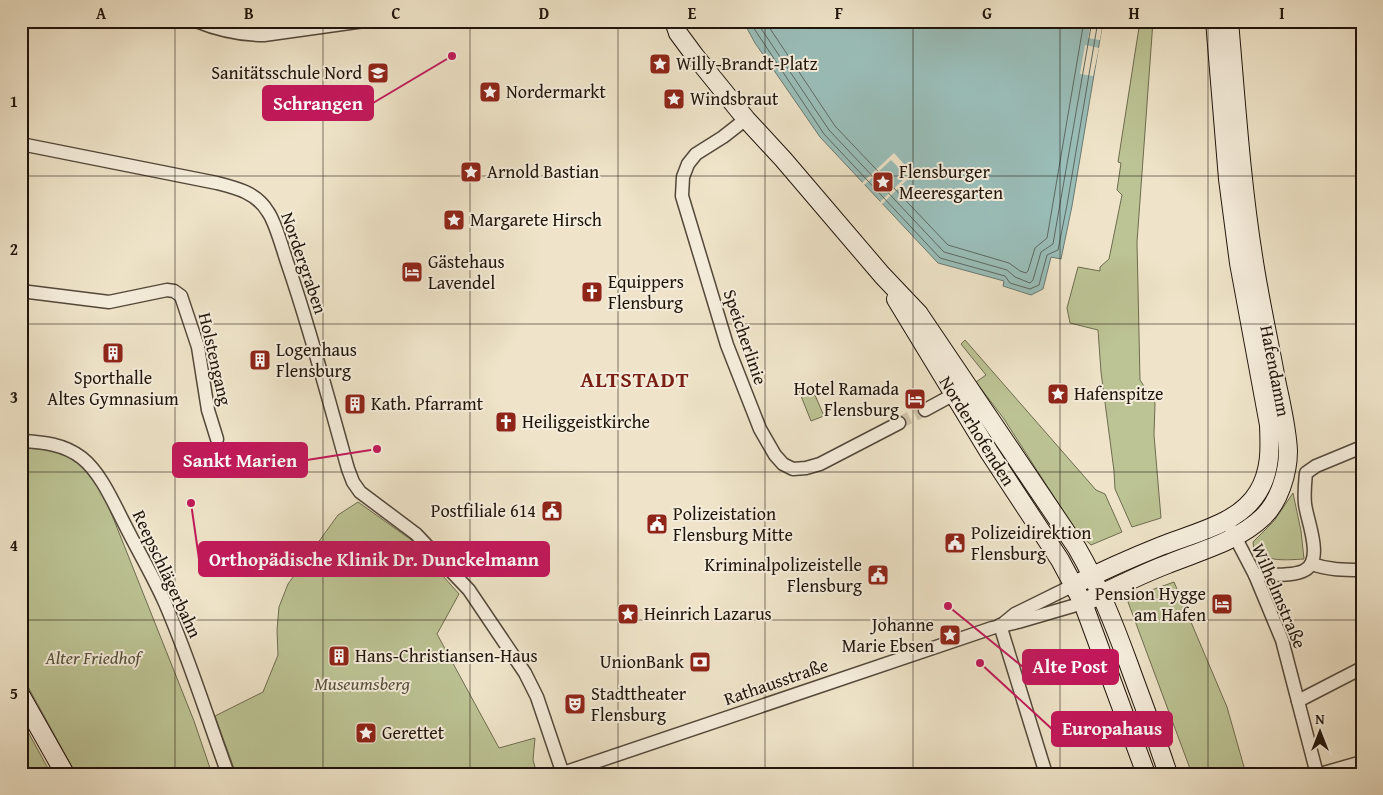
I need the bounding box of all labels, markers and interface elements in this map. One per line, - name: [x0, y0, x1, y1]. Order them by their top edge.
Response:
- text: A: [96, 1, 107, 25]
- text: B: [244, 1, 254, 25]
- text: C: [391, 1, 401, 25]
- text: D: [539, 1, 549, 25]
- text: E: [688, 1, 697, 25]
- text: F: [835, 1, 843, 25]
- text: G: [982, 1, 992, 25]
- text: H: [1128, 1, 1140, 25]
- text: I: [1279, 1, 1285, 25]
- place label: Willy-Brandt-Platz: [676, 50, 817, 77]
- place icon: Willy-Brandt-Platz: [648, 52, 672, 76]
- place label: Sanitätsschule Nord: [211, 59, 362, 86]
- school or university icon: Sanitätsschule Nord: [366, 61, 390, 85]
- place label: Nordermarkt: [506, 78, 606, 105]
- place icon: Nordermarkt: [478, 80, 502, 104]
- place label: Windsbraut: [690, 85, 779, 112]
- callout: Schrangen: [263, 86, 373, 120]
- place icon: Windsbraut: [662, 87, 686, 111]
- text: 1: [10, 89, 18, 113]
- text: Schrangen: [273, 89, 364, 117]
- place label: Arnold Bastian: [487, 158, 599, 185]
- place label: Flensburger Meeresgarten: [899, 158, 1003, 206]
- place icon: Arnold Bastian: [459, 160, 483, 184]
- place icon: Flensburger Meeresgarten: [871, 170, 895, 194]
- place label: Margarete Hirsch: [470, 206, 602, 233]
- street label: Nordergraben: [274, 208, 335, 317]
- place icon: Margarete Hirsch: [442, 208, 466, 232]
- text: 2: [10, 237, 18, 261]
- place label: Gästehaus Lavendel: [428, 248, 505, 296]
- hotel icon: Gästehaus Lavendel: [400, 260, 424, 284]
- place label: Equippers Flensburg: [608, 268, 684, 316]
- church icon: Equippers Flensburg: [580, 280, 604, 304]
- street label: Speicherlinie: [717, 285, 774, 388]
- street label: Holstengang: [192, 310, 239, 408]
- street label: Hafendamm: [1253, 323, 1298, 419]
- place label: Logenhaus Flensburg: [276, 336, 357, 384]
- building icon: Sporthalle Altes Gymnasium: [101, 341, 125, 365]
- building icon: Logenhaus Flensburg: [248, 348, 272, 372]
- district label: ALTSTADT: [580, 363, 690, 395]
- place label: Sporthalle Altes Gymnasium: [47, 364, 179, 412]
- street label: Norderhofenden: [933, 370, 1022, 491]
- place label: Hotel Ramada Flensburg: [794, 375, 899, 423]
- place label: Hafenspitze: [1074, 380, 1163, 407]
- place icon: Hafenspitze: [1046, 382, 1070, 406]
- text: 3: [10, 385, 18, 409]
- hotel icon: Hotel Ramada Flensburg: [903, 387, 927, 411]
- place label: Kath. Pfarramt: [371, 390, 484, 417]
- building icon: Kath. Pfarramt: [343, 392, 367, 416]
- place label: Heiliggeistkirche: [522, 408, 650, 435]
- church icon: Heiliggeistkirche: [494, 410, 518, 434]
- callout: Sankt Marien: [173, 443, 307, 477]
- text: Sankt Marien: [183, 446, 298, 474]
- place label: Postfiliale 614: [431, 497, 536, 524]
- public building icon: Postfiliale 614: [540, 499, 564, 523]
- place label: Polizeistation Flensburg Mitte: [673, 500, 793, 548]
- street label: Reepschlägerbahn: [126, 505, 209, 642]
- public building icon: Polizeistation Flensburg Mitte: [645, 512, 669, 536]
- place label: Polizeidirektion Flensburg: [971, 519, 1091, 567]
- public building icon: Polizeidirektion Flensburg: [943, 531, 967, 555]
- text: 4: [10, 533, 18, 557]
- street label: Wilhelmstraße: [1245, 539, 1314, 653]
- callout: Orthopädische Klinik Dr. Dunckelmann: [199, 542, 549, 576]
- text: Orthopädische Klinik Dr. Dunckelmann: [209, 545, 540, 573]
- place label: Kriminalpolizeistelle Flensburg: [705, 551, 862, 599]
- public building icon: Kriminalpolizeistelle Flensburg: [866, 563, 890, 587]
- place label: Pension Hygge am Hafen: [1095, 580, 1206, 628]
- hotel icon: Pension Hygge am Hafen: [1210, 592, 1234, 616]
- place label: Heinrich Lazarus: [644, 600, 772, 627]
- place icon: Heinrich Lazarus: [616, 602, 640, 626]
- place label: Johanne Marie Ebsen: [842, 611, 934, 659]
- place icon: Johanne Marie Ebsen: [938, 623, 962, 647]
- place label: Hans-Christiansen-Haus: [355, 642, 538, 669]
- park label: Alter Friedhof: [44, 644, 144, 671]
- building icon: Hans-Christiansen-Haus: [327, 644, 351, 668]
- place label: UnionBank: [600, 648, 685, 675]
- bank icon: UnionBank: [688, 650, 712, 674]
- callout: Alte Post: [1023, 650, 1118, 684]
- street label: Rathausstraße: [720, 651, 832, 712]
- text: Alte Post: [1032, 652, 1108, 680]
- park label: Museumsberg: [314, 670, 410, 697]
- place label: Stadttheater Flensburg: [591, 680, 687, 728]
- text: 5: [10, 681, 18, 705]
- theatre icon: Stadttheater Flensburg: [563, 692, 587, 716]
- north arrow: [1296, 708, 1346, 758]
- text: N: [1315, 709, 1325, 729]
- callout: Europahaus: [1052, 712, 1172, 746]
- text: Europahaus: [1062, 714, 1162, 742]
- place label: Gerettet: [382, 719, 445, 746]
- place icon: Gerettet: [354, 721, 378, 745]

